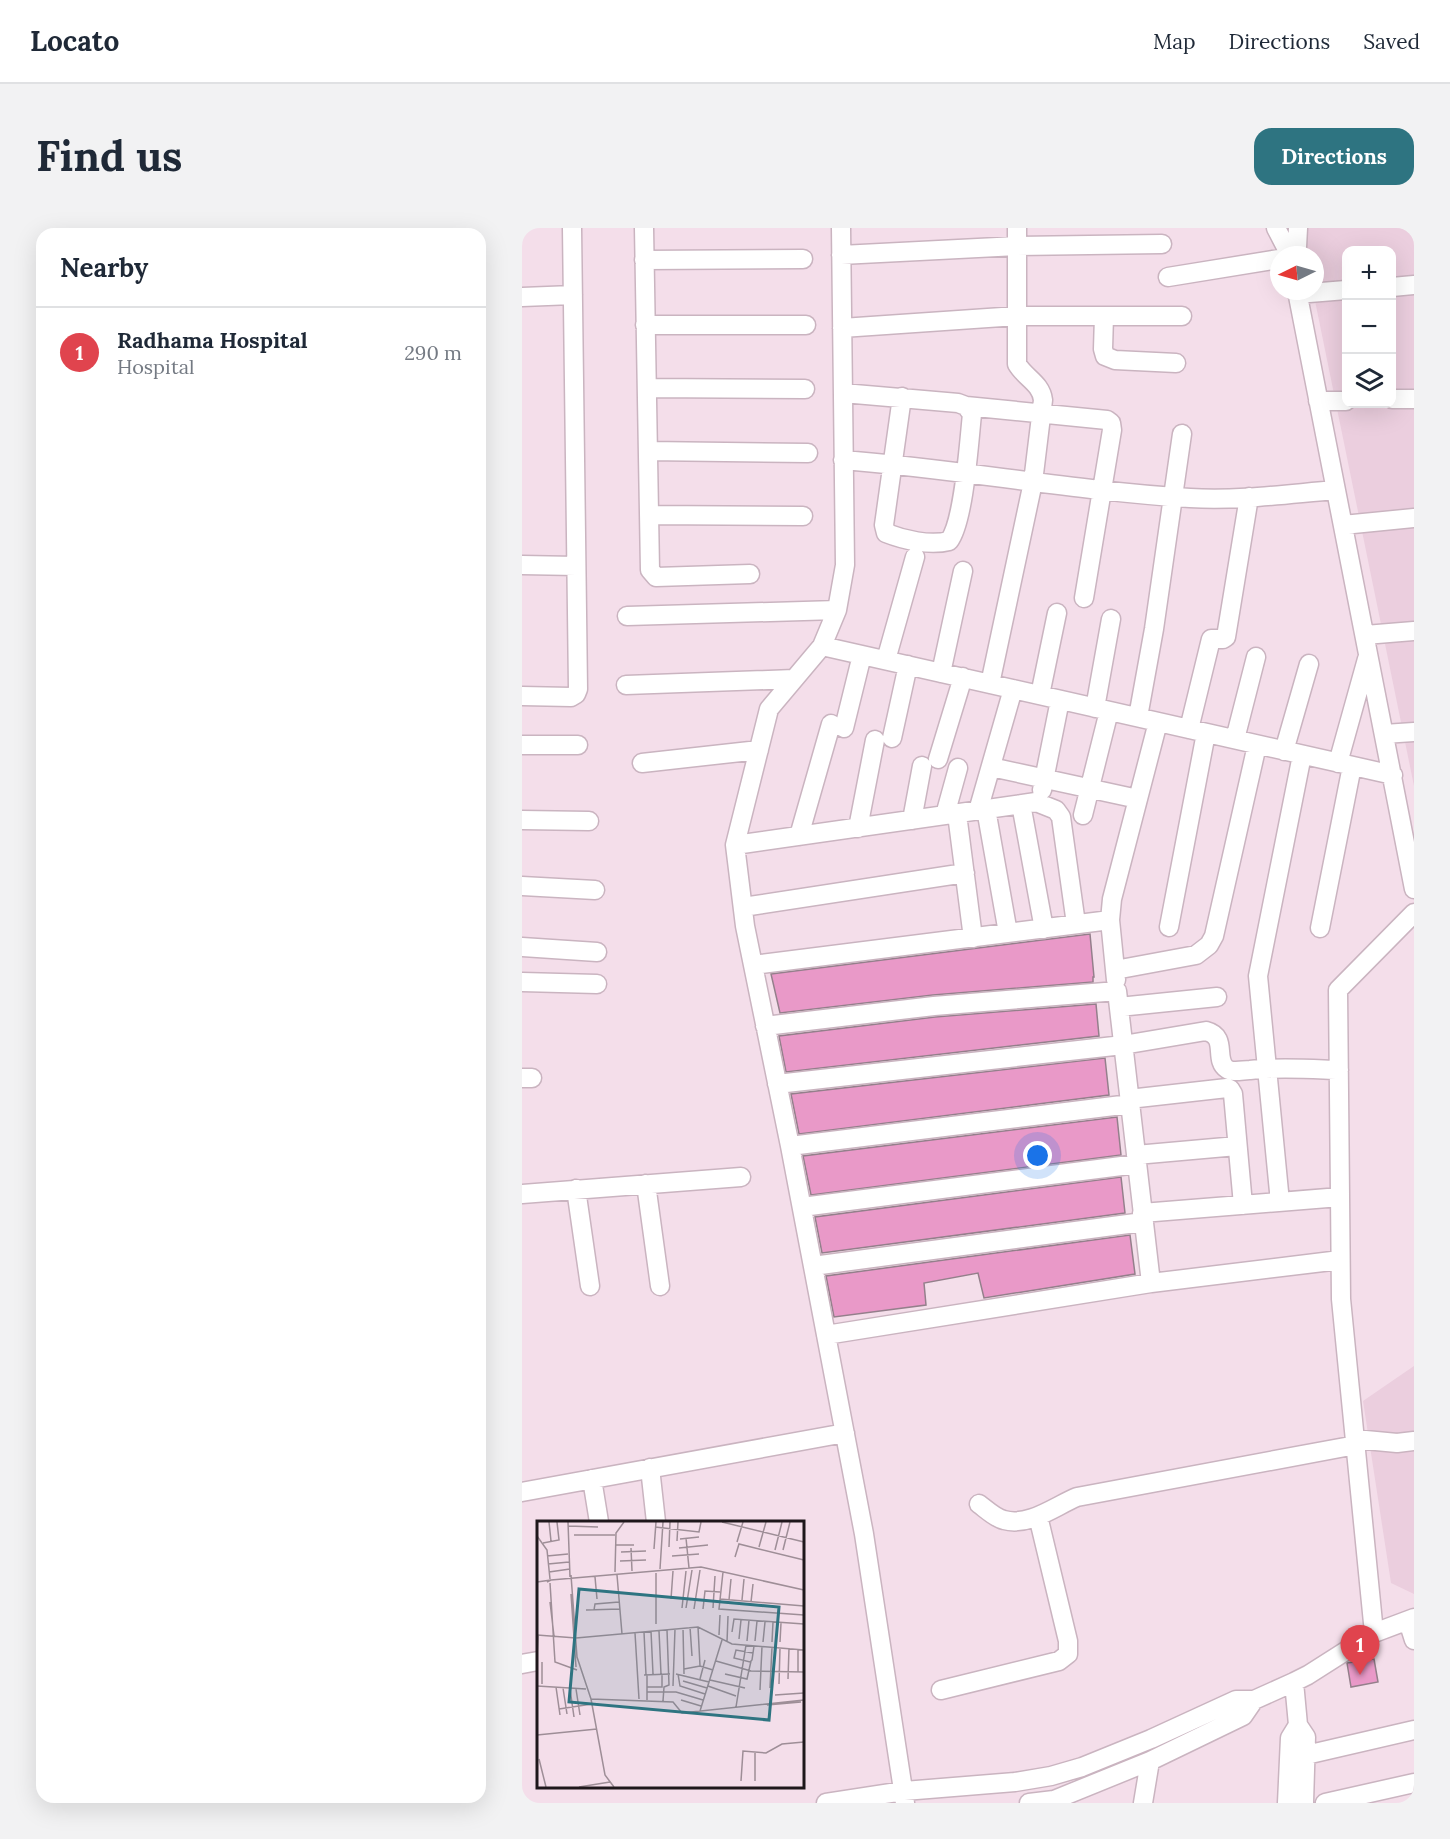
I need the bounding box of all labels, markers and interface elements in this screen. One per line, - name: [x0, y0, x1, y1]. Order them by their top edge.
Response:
- text: Locato: [30, 23, 119, 59]
- text: Map: [1153, 28, 1196, 55]
- text: Directions: [1229, 28, 1330, 55]
- text: Saved: [1363, 28, 1420, 55]
- button: Directions: [1254, 128, 1414, 185]
- text: Find us: [36, 129, 182, 183]
- north arrow: [1270, 246, 1324, 300]
- map controls: [1342, 246, 1396, 408]
- button: +: [1342, 246, 1396, 300]
- text: Nearby: [60, 251, 148, 284]
- button: −: [1342, 300, 1396, 354]
- text: Radhama Hospital: [117, 326, 308, 354]
- text: 1: [75, 340, 84, 365]
- text: 290 m: [404, 340, 462, 365]
- text: Hospital: [117, 354, 195, 379]
- button: layers: [1342, 354, 1396, 408]
- your location: [1023, 1141, 1052, 1170]
- inset map: [537, 1521, 804, 1788]
- pin: 1: [1340, 1626, 1380, 1675]

